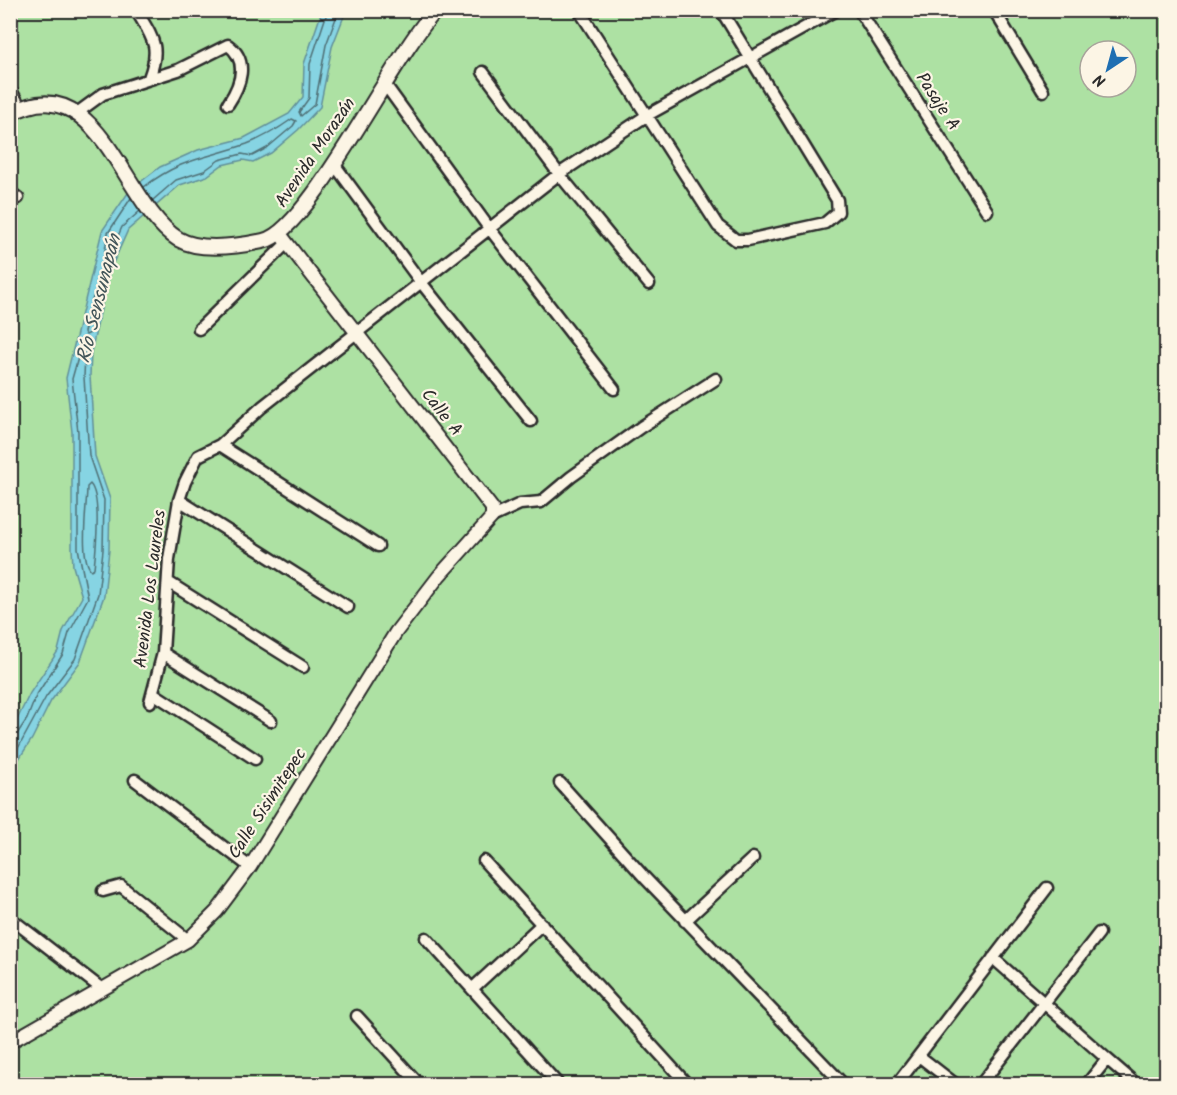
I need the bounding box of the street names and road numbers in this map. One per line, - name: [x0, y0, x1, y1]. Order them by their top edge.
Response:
- street label: Pasaje A: [907, 67, 967, 137]
- street label: Avenida Morazán: [268, 92, 364, 214]
- street label: Calle A: [413, 383, 469, 443]
- street label: Avenida Los Laureles: [127, 508, 175, 670]
- street label: Calle Sisimitepec: [221, 743, 315, 865]

